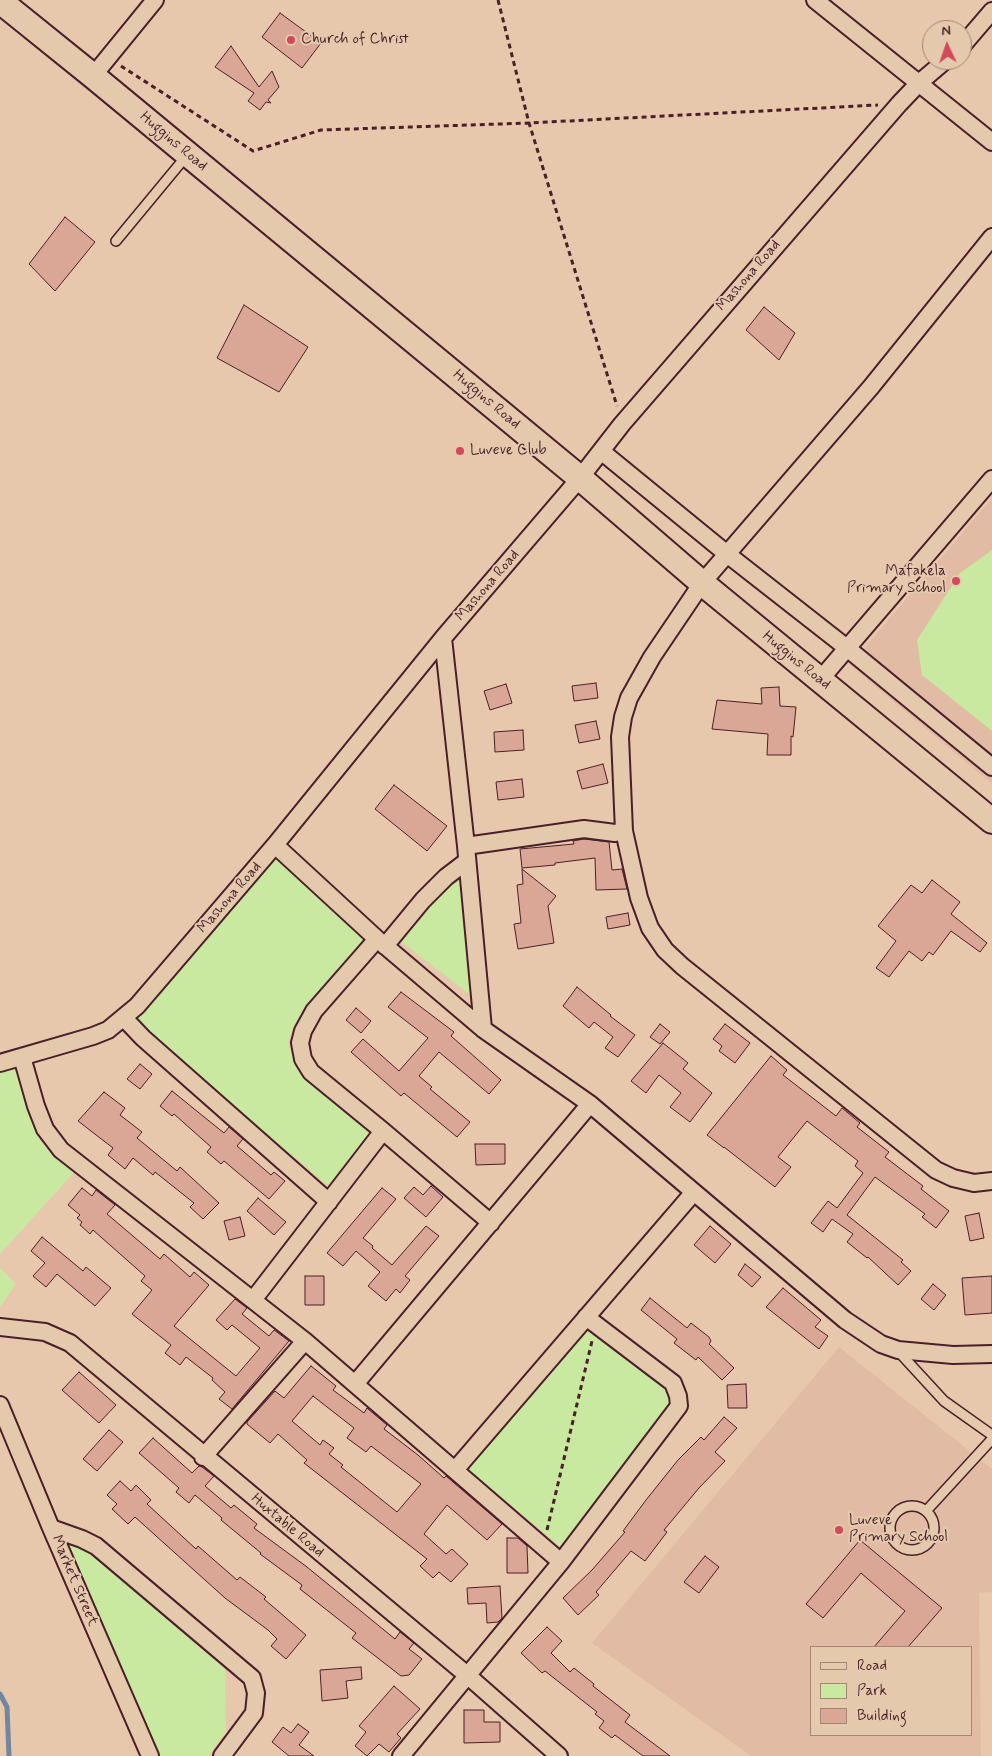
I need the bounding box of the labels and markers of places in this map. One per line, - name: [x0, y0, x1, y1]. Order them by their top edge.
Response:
- place label: Church of Christ: [301, 31, 409, 49]
- marker: Church of Christ: [285, 34, 297, 46]
- place label: Luveve Club: [470, 442, 546, 460]
- marker: Luveve Club: [454, 445, 466, 457]
- place label: Mafakela Primary School: [847, 563, 946, 598]
- marker: Mafakela Primary School: [950, 575, 962, 587]
- place label: Luveve Primary School: [849, 1512, 948, 1547]
- marker: Luveve Primary School: [833, 1524, 845, 1536]

